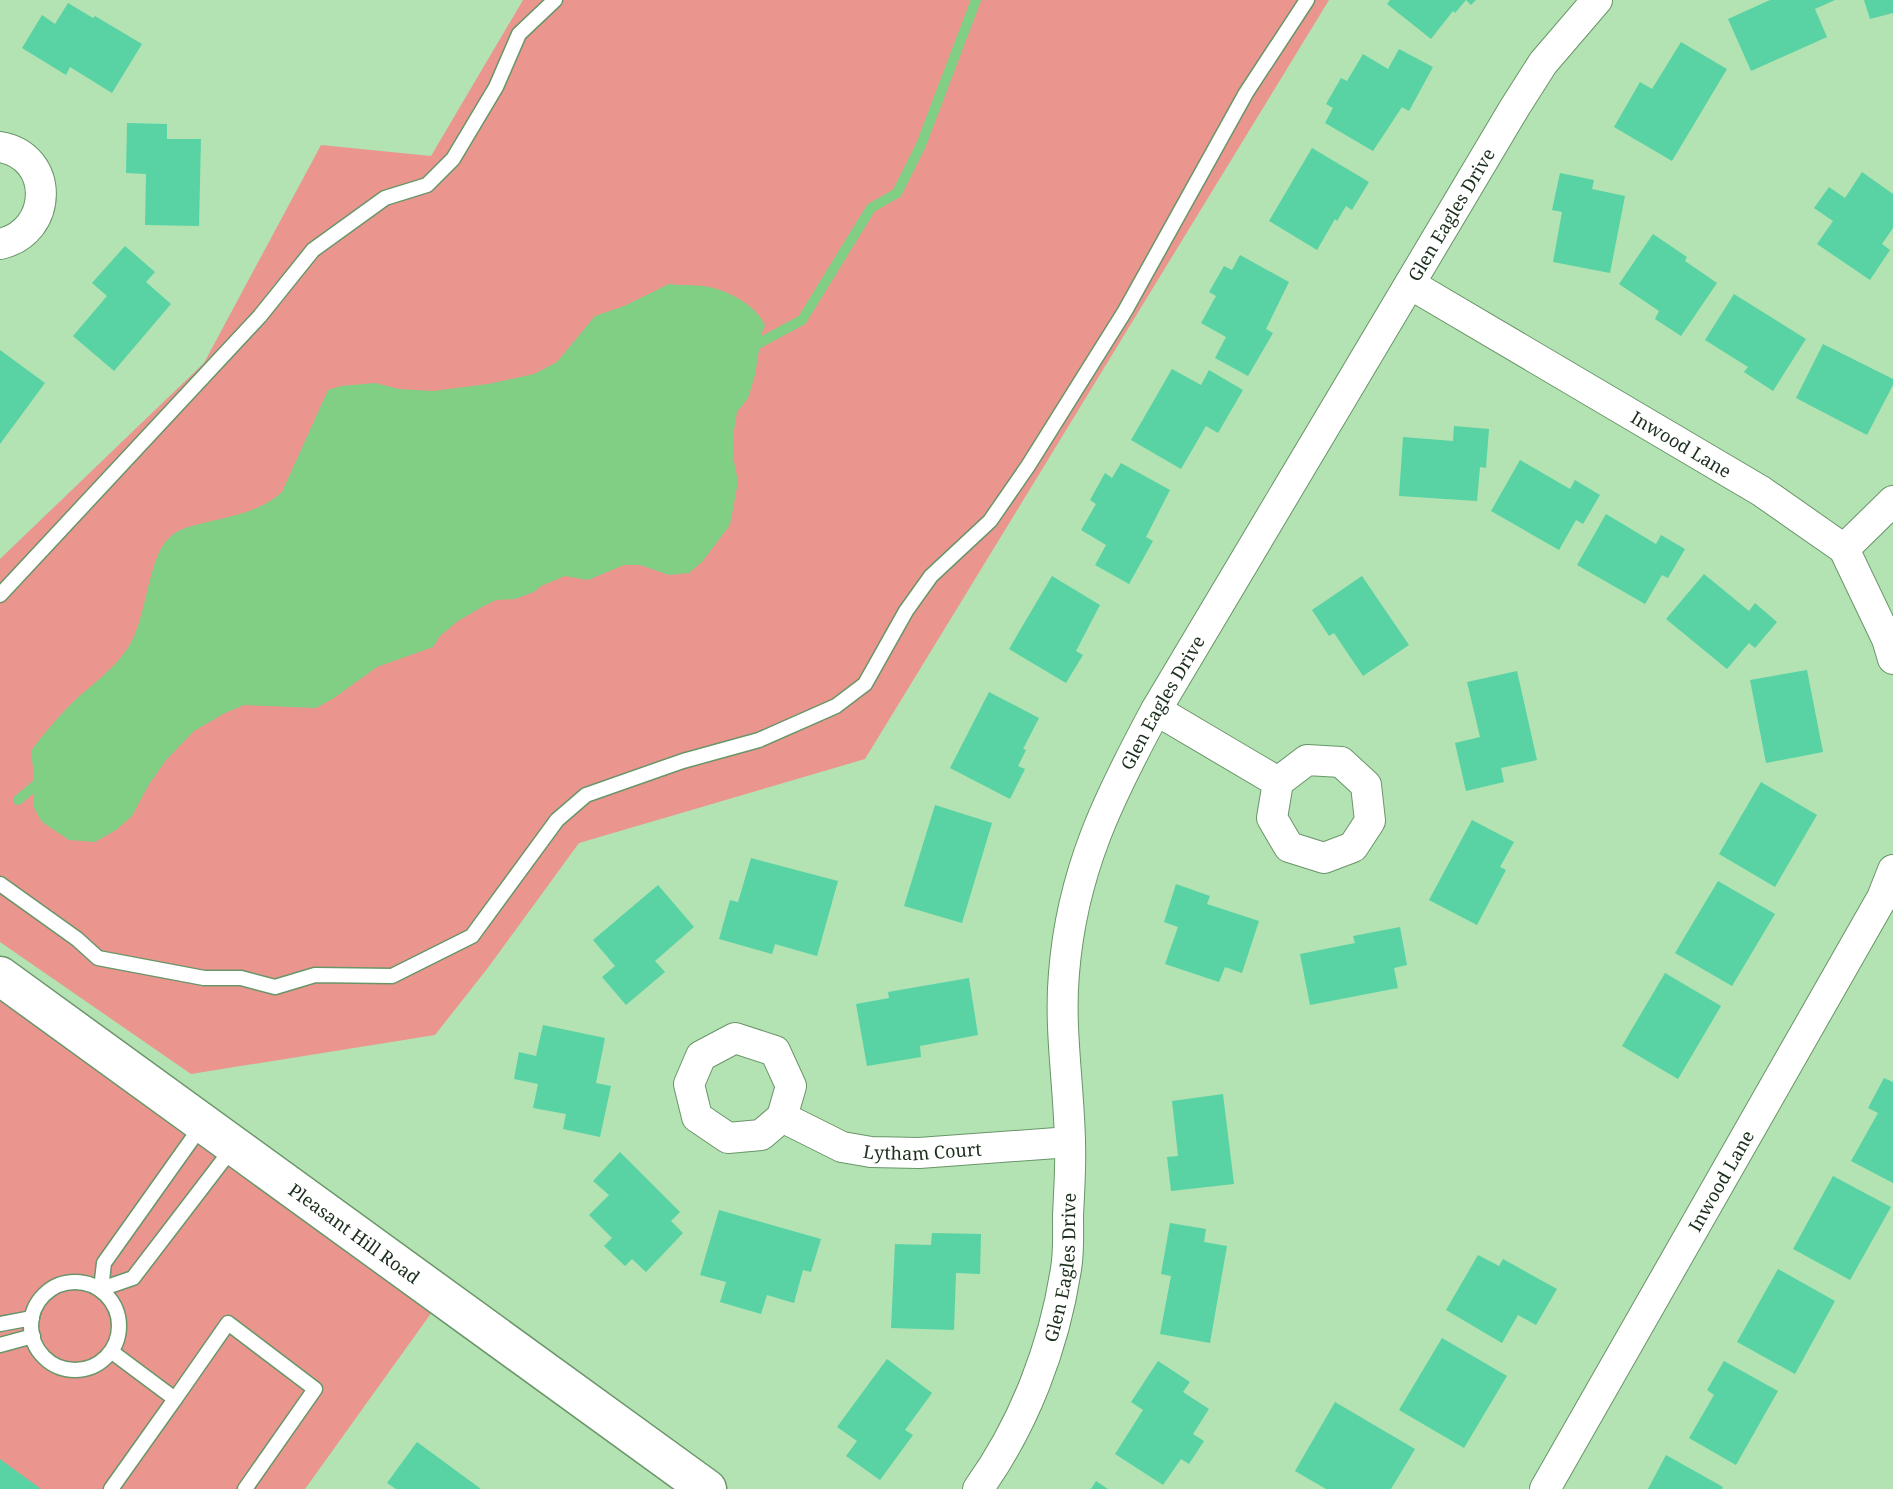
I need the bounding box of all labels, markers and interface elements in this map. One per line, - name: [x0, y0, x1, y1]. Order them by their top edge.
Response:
- street label: Glen Eagles Drive: [1402, 144, 1500, 286]
- street label: Inwood Lane: [1627, 405, 1736, 483]
- street label: Glen Eagles Drive: [1115, 631, 1210, 774]
- street label: Inwood Lane: [1682, 1126, 1759, 1236]
- street label: Lytham Court: [862, 1136, 982, 1165]
- street label: Pleasant Hill Road: [284, 1178, 425, 1289]
- street label: Glen Eagles Drive: [1038, 1192, 1081, 1345]

